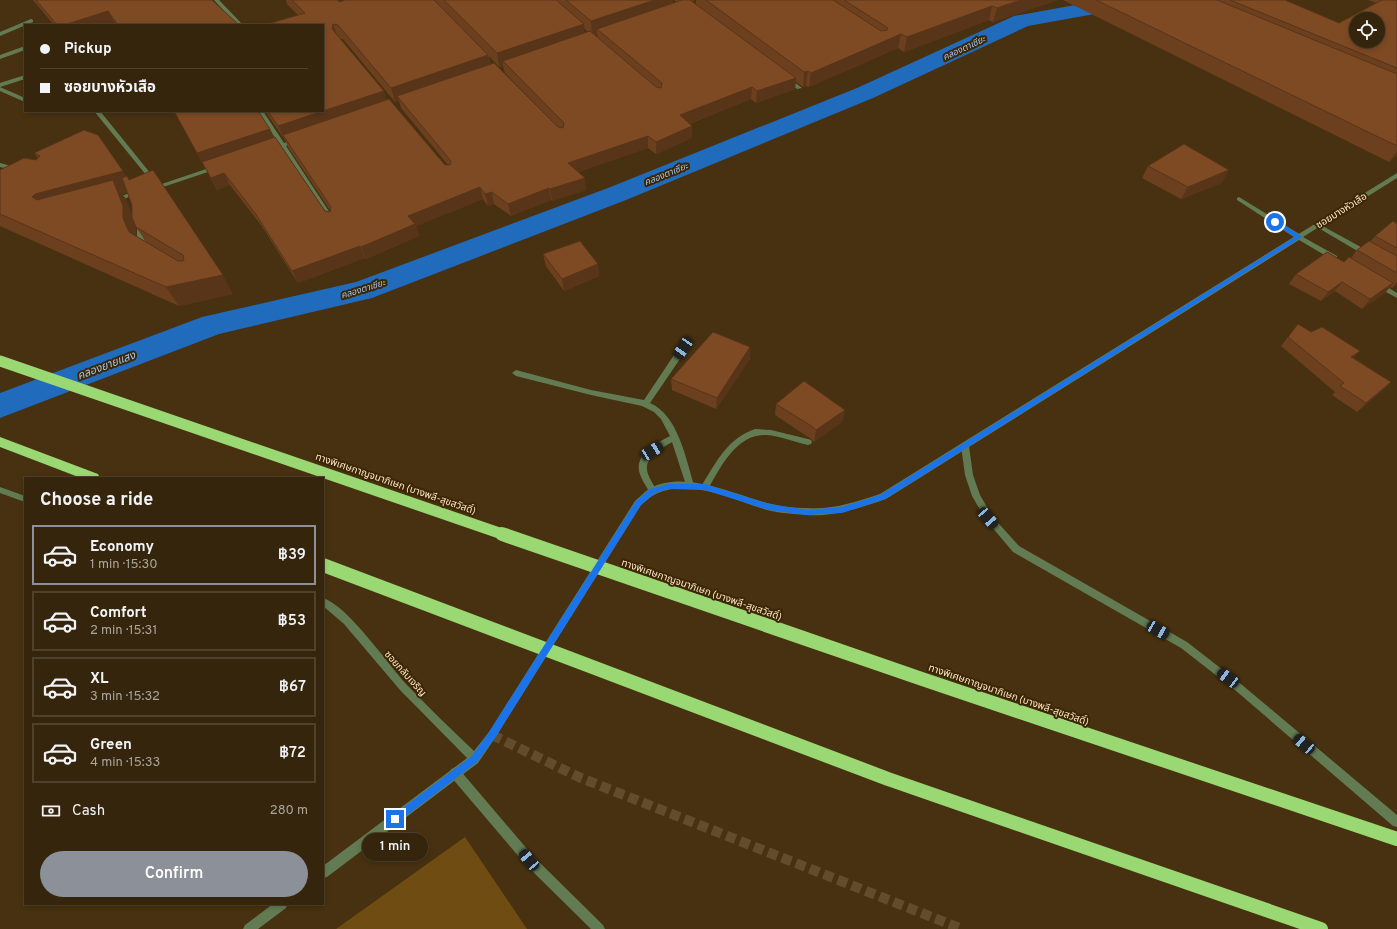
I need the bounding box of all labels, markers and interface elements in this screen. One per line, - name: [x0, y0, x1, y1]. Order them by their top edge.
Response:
- map controls: [1349, 12, 1385, 48]
- button: locate: [1349, 12, 1385, 48]
- water label: คลองตาเซียะ: [941, 33, 988, 63]
- text: Pickup: [64, 40, 112, 59]
- text: ซอยบางหัวเสือ: [64, 79, 156, 98]
- water label: คลองตาเซียะ: [643, 160, 690, 188]
- street label: ซอยบางหัวเสือ: [1314, 190, 1370, 232]
- route start: [1266, 213, 1284, 231]
- water label: คลองตาเซียะ: [340, 277, 388, 301]
- car: [671, 335, 695, 361]
- water label: คลองยายแสง: [75, 348, 138, 383]
- car: [639, 440, 665, 462]
- street label: ทางพิเศษกาญจนาภิเษก (บางพลี-สุขสวัสดิ์): [314, 450, 478, 518]
- text: Choose a ride: [40, 489, 153, 512]
- car: [976, 505, 1000, 531]
- icon: car: [42, 537, 78, 573]
- text: Economy: [90, 538, 154, 557]
- text: ฿39: [278, 546, 306, 565]
- street label: ทางพิเศษกาญจนาภิเษก (บางพลี-สุขสวัสดิ์): [620, 556, 784, 624]
- text: 1 min · 15:30: [90, 557, 158, 573]
- icon: car: [42, 603, 78, 639]
- text: Comfort: [90, 604, 147, 623]
- text: ฿53: [278, 612, 306, 631]
- car: [1145, 619, 1171, 641]
- text: 2 min · 15:31: [90, 623, 157, 639]
- street label: ซอยกลับเจริญ: [381, 648, 429, 700]
- street label: ทางพิเศษกาญจนาภิเษก (บางพลี-สุขสวัสดิ์): [927, 661, 1091, 729]
- car: [1215, 666, 1241, 690]
- icon: car: [42, 669, 78, 705]
- text: XL: [90, 670, 108, 689]
- text: ฿67: [279, 678, 306, 697]
- text: 3 min · 15:32: [90, 689, 160, 705]
- car: [1291, 732, 1317, 756]
- icon: car: [42, 735, 78, 771]
- text: Green: [90, 736, 132, 755]
- text: ฿72: [279, 744, 306, 763]
- text: 4 min · 15:33: [90, 755, 160, 771]
- icon: cash: [40, 800, 62, 822]
- text: Cash: [72, 802, 105, 821]
- text: 280 m: [270, 803, 308, 819]
- route end: [386, 810, 404, 828]
- callout: 1 min: [362, 833, 428, 861]
- text: 1 min: [380, 839, 410, 855]
- car: [517, 847, 541, 873]
- button: Confirm: [40, 851, 308, 897]

